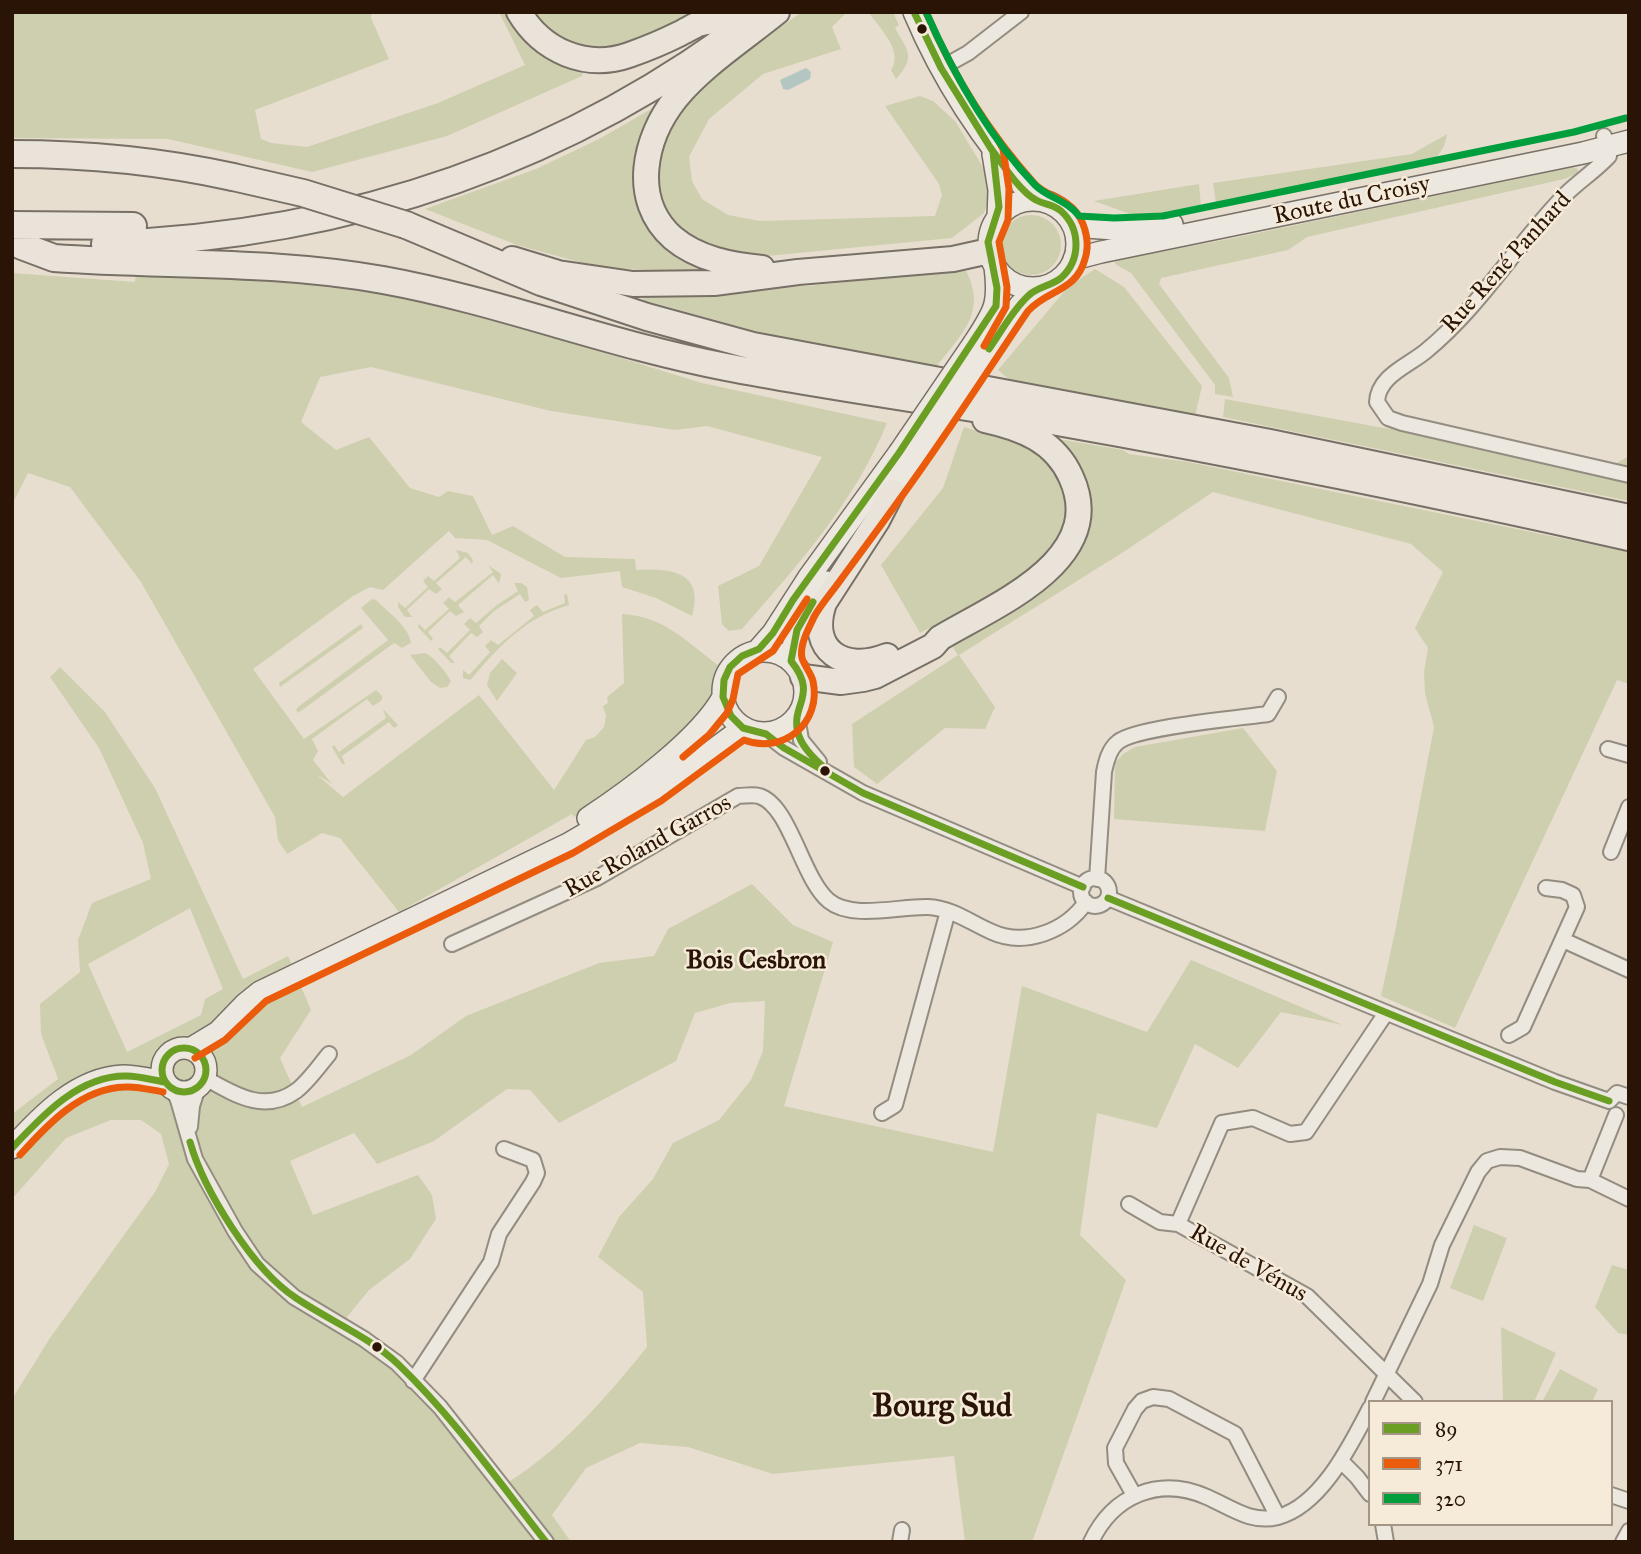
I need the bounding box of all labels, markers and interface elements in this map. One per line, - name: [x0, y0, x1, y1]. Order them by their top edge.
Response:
- unlabelled marker: [915, 22, 929, 36]
- street label: Route du Croisy: [1271, 170, 1433, 232]
- street label: Rue René Panhard: [1436, 186, 1578, 340]
- unlabelled marker: [818, 764, 832, 778]
- street label: Rue Roland Garros: [559, 789, 737, 905]
- district label: Bois Cesbron: [686, 946, 826, 978]
- street label: Rue de Vénus: [1184, 1219, 1312, 1309]
- unlabelled marker: [370, 1340, 384, 1354]
- district label: Bourg Sud: [872, 1389, 1012, 1427]
- legend: [1368, 1400, 1613, 1526]
- text: 89: [1435, 1416, 1457, 1442]
- text: 371: [1435, 1451, 1463, 1477]
- text: 320: [1435, 1486, 1466, 1512]

